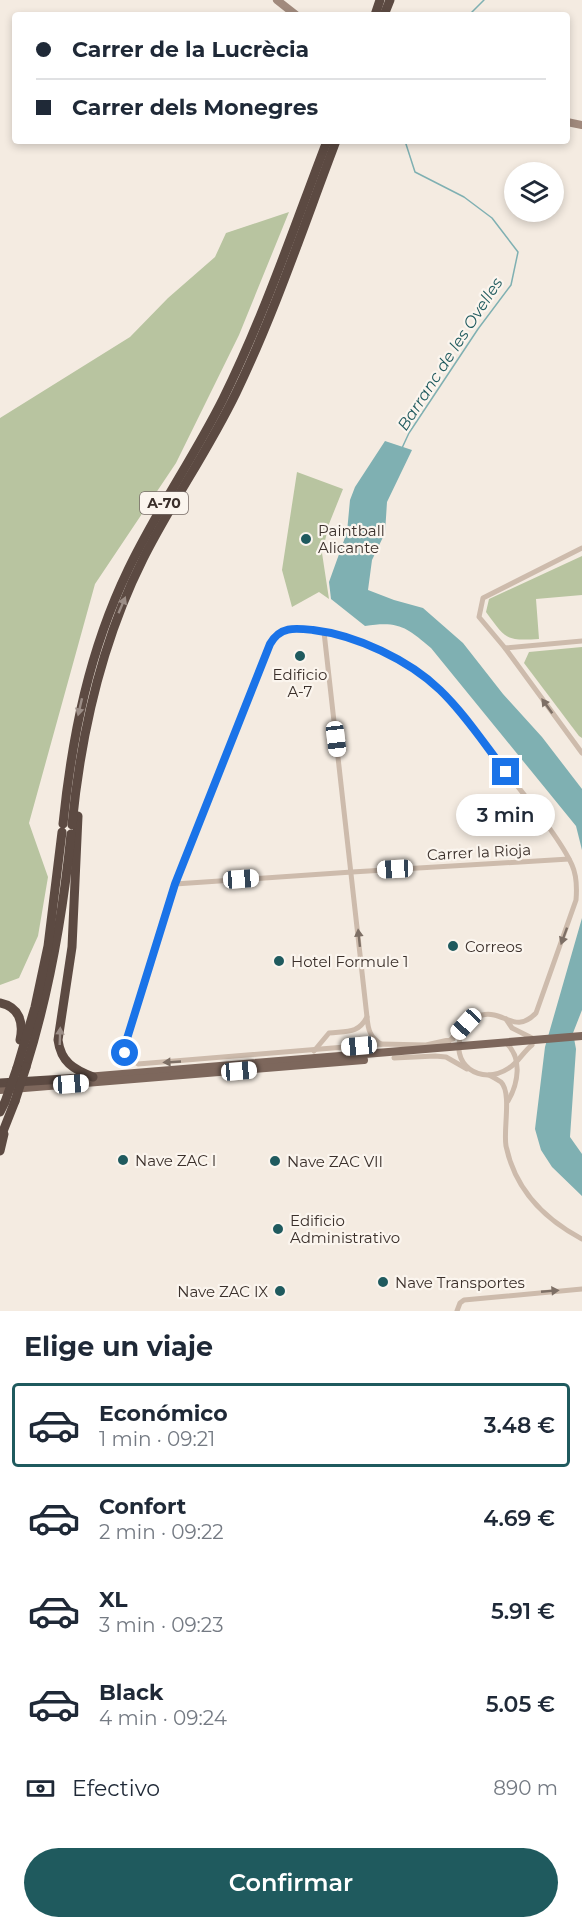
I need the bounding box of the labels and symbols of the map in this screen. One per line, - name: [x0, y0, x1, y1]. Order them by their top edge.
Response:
- water label: Barranc de les Ovelles: [393, 274, 507, 434]
- road number: A-70: [140, 492, 188, 514]
- place label: Paintball Alicante: [318, 521, 385, 557]
- marker: Paintball Alicante: [299, 532, 313, 546]
- one-way arrow: [118, 596, 127, 614]
- marker: Edificio A-7: [293, 649, 307, 663]
- place label: Edificio A-7: [273, 665, 327, 701]
- one-way arrow: [75, 698, 85, 716]
- one-way arrow: [541, 699, 553, 715]
- car: [325, 720, 347, 758]
- route end: [492, 758, 519, 785]
- callout: 3 min: [456, 793, 556, 835]
- street label: Carrer la Rioja: [427, 840, 531, 864]
- car: [377, 859, 413, 879]
- car: [222, 869, 260, 889]
- one-way arrow: [559, 927, 569, 945]
- one-way arrow: [354, 928, 364, 947]
- place label: Correos: [465, 937, 522, 956]
- marker: Correos: [446, 939, 460, 953]
- place label: Hotel Formule 1: [291, 952, 408, 971]
- marker: Hotel Formule 1: [272, 954, 286, 968]
- car: [447, 1005, 485, 1043]
- one-way arrow: [55, 1027, 64, 1046]
- car: [340, 1035, 378, 1057]
- route start: [111, 1039, 138, 1066]
- one-way arrow: [163, 1057, 182, 1066]
- car: [220, 1060, 258, 1082]
- car: [52, 1074, 90, 1094]
- place label: Nave ZAC I: [135, 1151, 216, 1170]
- place label: Nave ZAC VII: [287, 1152, 383, 1171]
- marker: Nave ZAC I: [116, 1153, 130, 1167]
- marker: Nave ZAC VII: [268, 1154, 282, 1168]
- place label: Edificio Administrativo: [290, 1211, 400, 1247]
- marker: Edificio Administrativo: [271, 1222, 285, 1236]
- place label: Nave Transportes: [395, 1273, 525, 1292]
- marker: Nave Transportes: [376, 1275, 390, 1289]
- place label: Nave ZAC IX: [177, 1282, 268, 1301]
- marker: Nave ZAC IX: [273, 1284, 287, 1298]
- one-way arrow: [541, 1286, 560, 1296]

